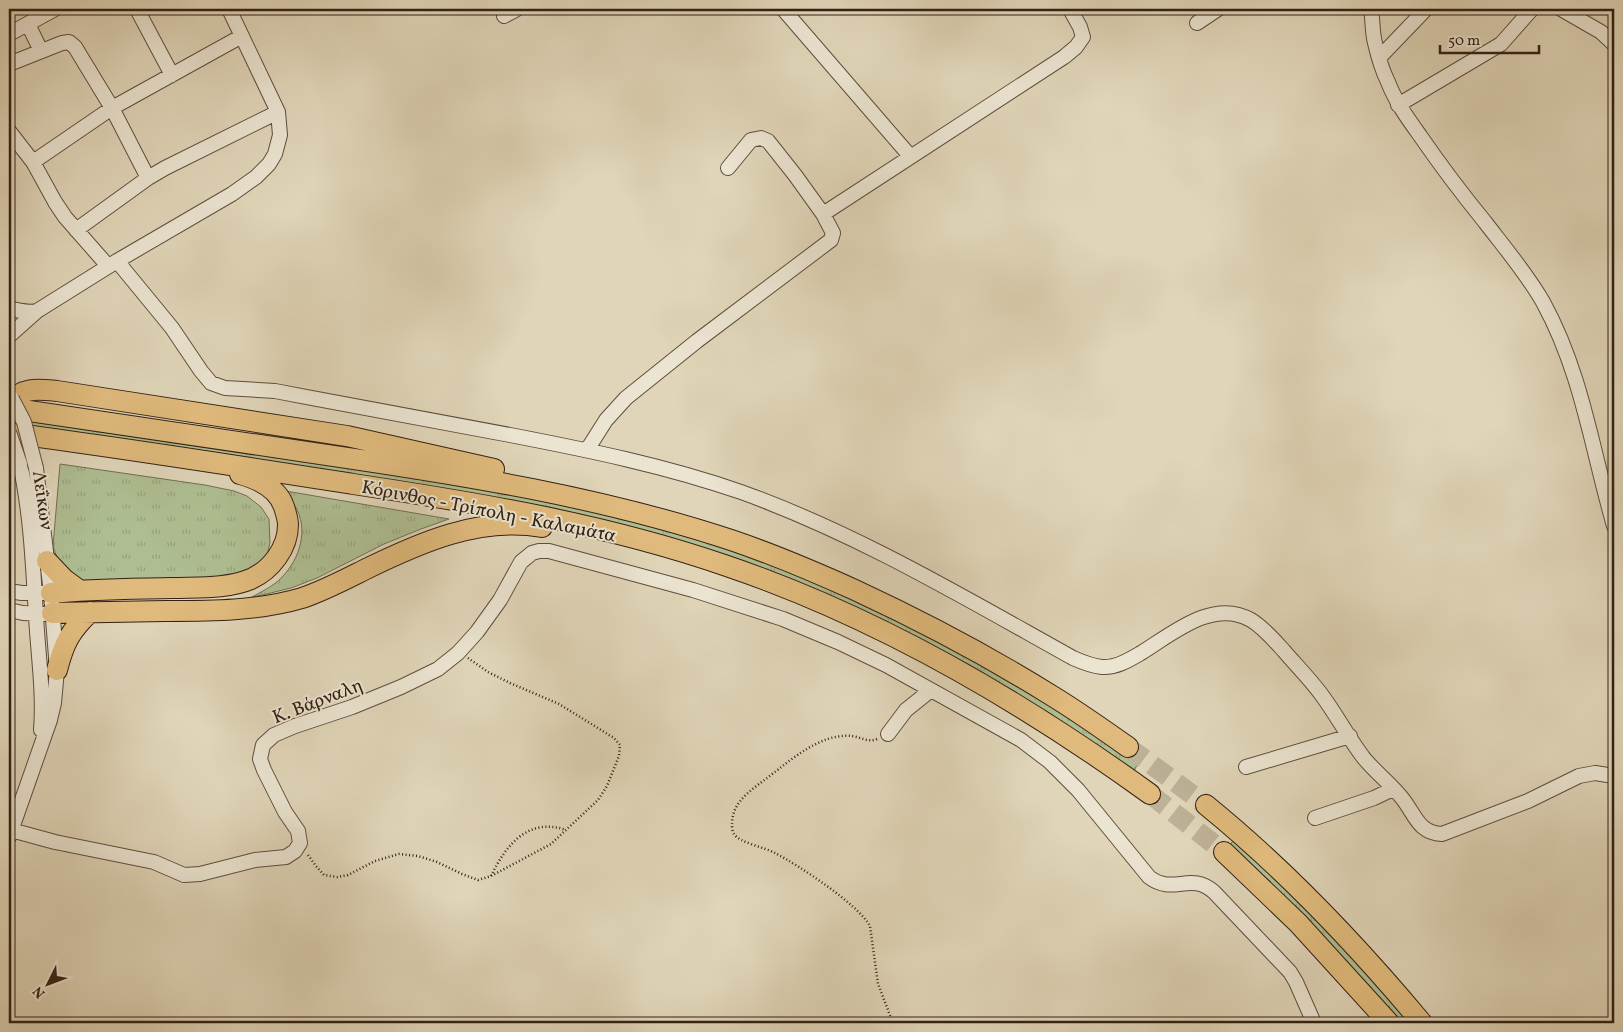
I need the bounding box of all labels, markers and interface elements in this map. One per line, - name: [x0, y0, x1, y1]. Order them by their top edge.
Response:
- scale bar: [1440, 22, 1539, 54]
- text: 50 m: [1448, 31, 1480, 52]
- street label: Λεΐκων: [25, 469, 59, 531]
- street label: Κόρινθος - Τρίπολη - Καλαμάτα: [359, 475, 619, 550]
- street label: Κ. Βάρναλη: [269, 673, 367, 731]
- north arrow: [22, 960, 72, 1010]
- text: N: [29, 982, 50, 1002]

